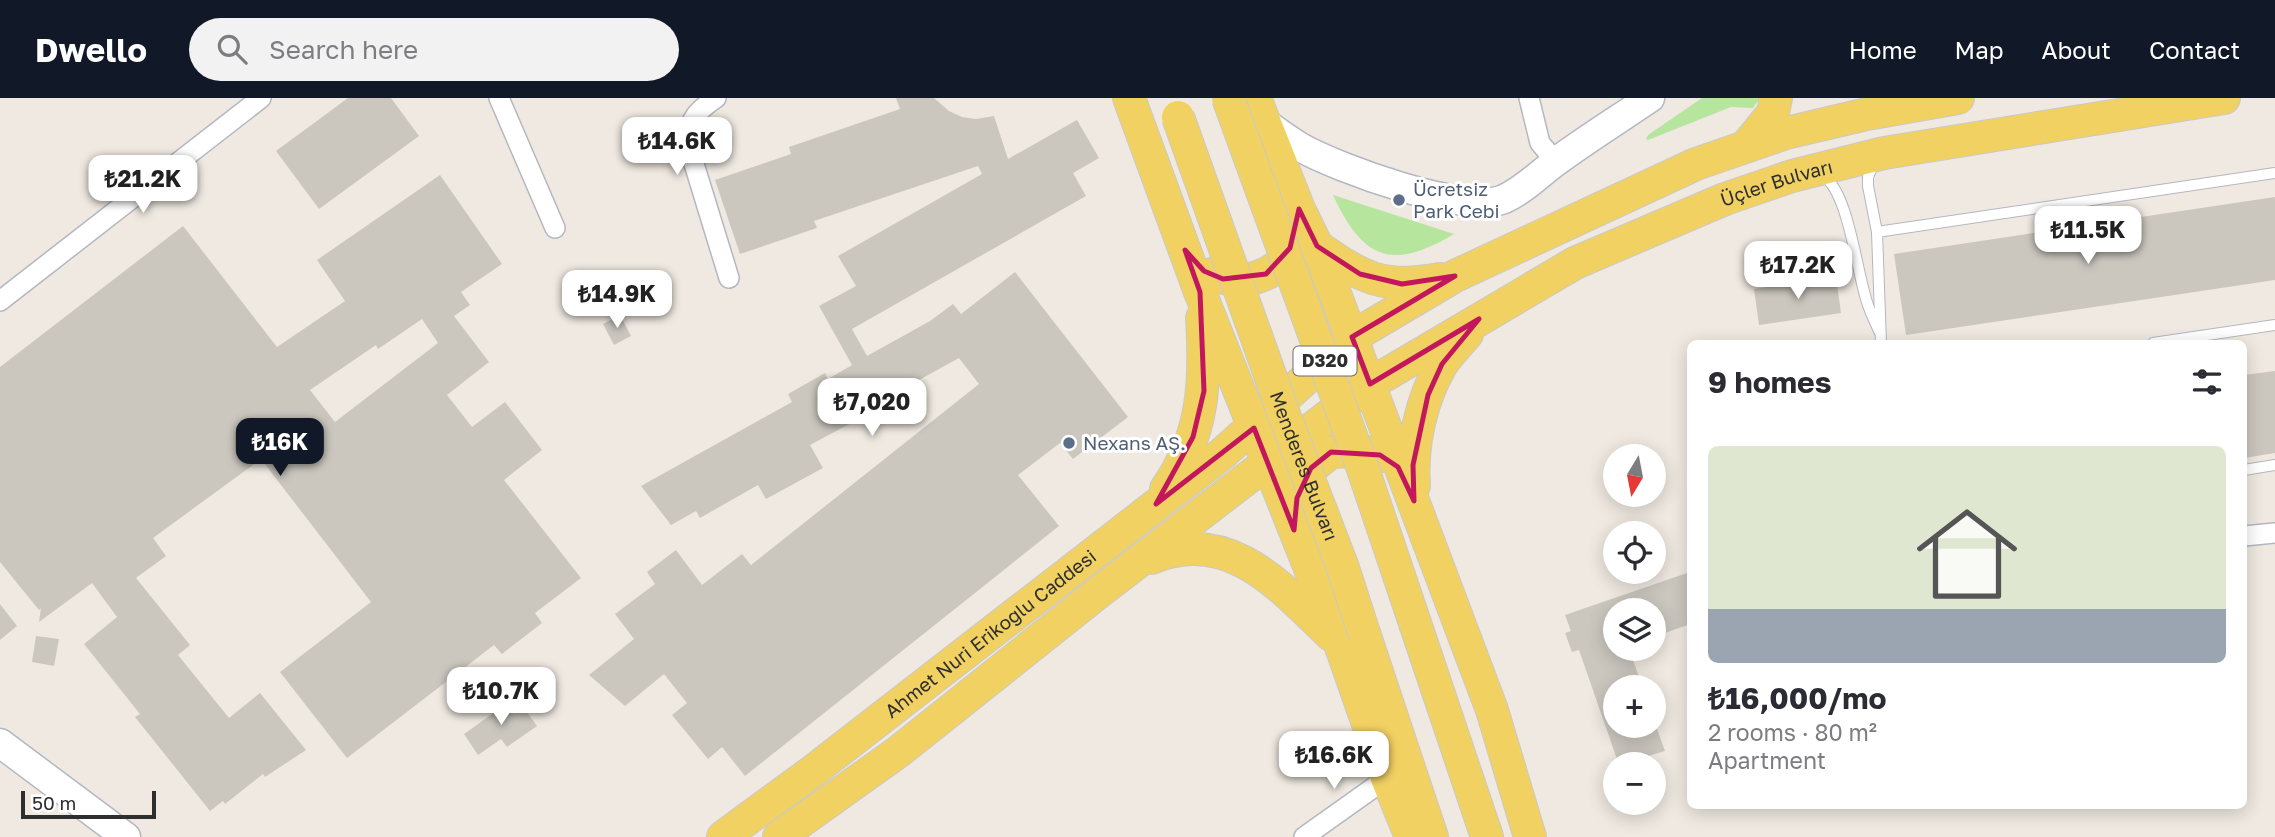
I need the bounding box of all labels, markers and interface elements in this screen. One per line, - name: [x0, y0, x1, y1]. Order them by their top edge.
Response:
- search box: [189, 18, 679, 81]
- text: Dwello: [35, 30, 147, 69]
- icon: search: [213, 30, 251, 68]
- text: Search here: [269, 34, 418, 65]
- text: Home: [1849, 35, 1917, 64]
- text: Map: [1955, 35, 2004, 64]
- text: About: [2042, 35, 2111, 64]
- text: Contact: [2149, 35, 2240, 64]
- pin: ₺14.6K: [620, 118, 734, 177]
- text: ₺14.6K: [638, 126, 716, 154]
- street label: Üçler Bulvarı: [1717, 154, 1835, 211]
- pin: ₺21.2K: [86, 156, 200, 215]
- text: ₺21.2K: [104, 164, 182, 192]
- place label: Ücretsiz Park Cebi: [1413, 177, 1500, 222]
- marker: Ücretsiz Park Cebi: [1391, 192, 1407, 208]
- pin: ₺11.5K: [2031, 206, 2145, 266]
- text: ₺11.5K: [2051, 215, 2125, 243]
- pin: ₺17.2K: [1741, 242, 1855, 301]
- text: ₺17.2K: [1760, 250, 1836, 278]
- pin: ₺14.9K: [560, 271, 674, 330]
- text: ₺14.9K: [578, 279, 656, 307]
- road number: D320: [1294, 346, 1356, 376]
- icon: filters: [2188, 363, 2226, 401]
- text: 9 homes: [1708, 364, 1831, 400]
- pin: ₺7,020: [815, 378, 929, 438]
- text: ₺7,020: [834, 387, 910, 415]
- street label: Menderes Bulvarı: [1266, 388, 1343, 544]
- pin: ₺16K: [239, 418, 321, 478]
- text: ₺16K: [252, 427, 308, 455]
- place label: Nexans AŞ.: [1083, 431, 1186, 454]
- marker: Nexans AŞ.: [1061, 435, 1077, 451]
- north arrow: [1603, 444, 1666, 508]
- map controls: [1603, 444, 1666, 815]
- icon: home: [1904, 491, 2030, 617]
- button: locate: [1603, 521, 1666, 584]
- street label: Ahmet Nuri Erikoğlu Caddesi: [880, 544, 1100, 722]
- button: layers: [1603, 598, 1666, 661]
- pin: ₺10.7K: [444, 668, 558, 727]
- button: +: [1603, 675, 1666, 738]
- text: ₺10.7K: [463, 676, 539, 704]
- text: ₺16,000/mo: [1708, 680, 1886, 716]
- text: 2 rooms · 80 m²: [1708, 718, 1877, 746]
- pin: ₺16.6K: [1277, 732, 1391, 791]
- text: ₺16.6K: [1295, 740, 1373, 768]
- text: Apartment: [1708, 746, 1826, 774]
- button: −: [1603, 752, 1666, 815]
- scale bar: [21, 788, 156, 820]
- text: 50 m: [32, 791, 76, 814]

